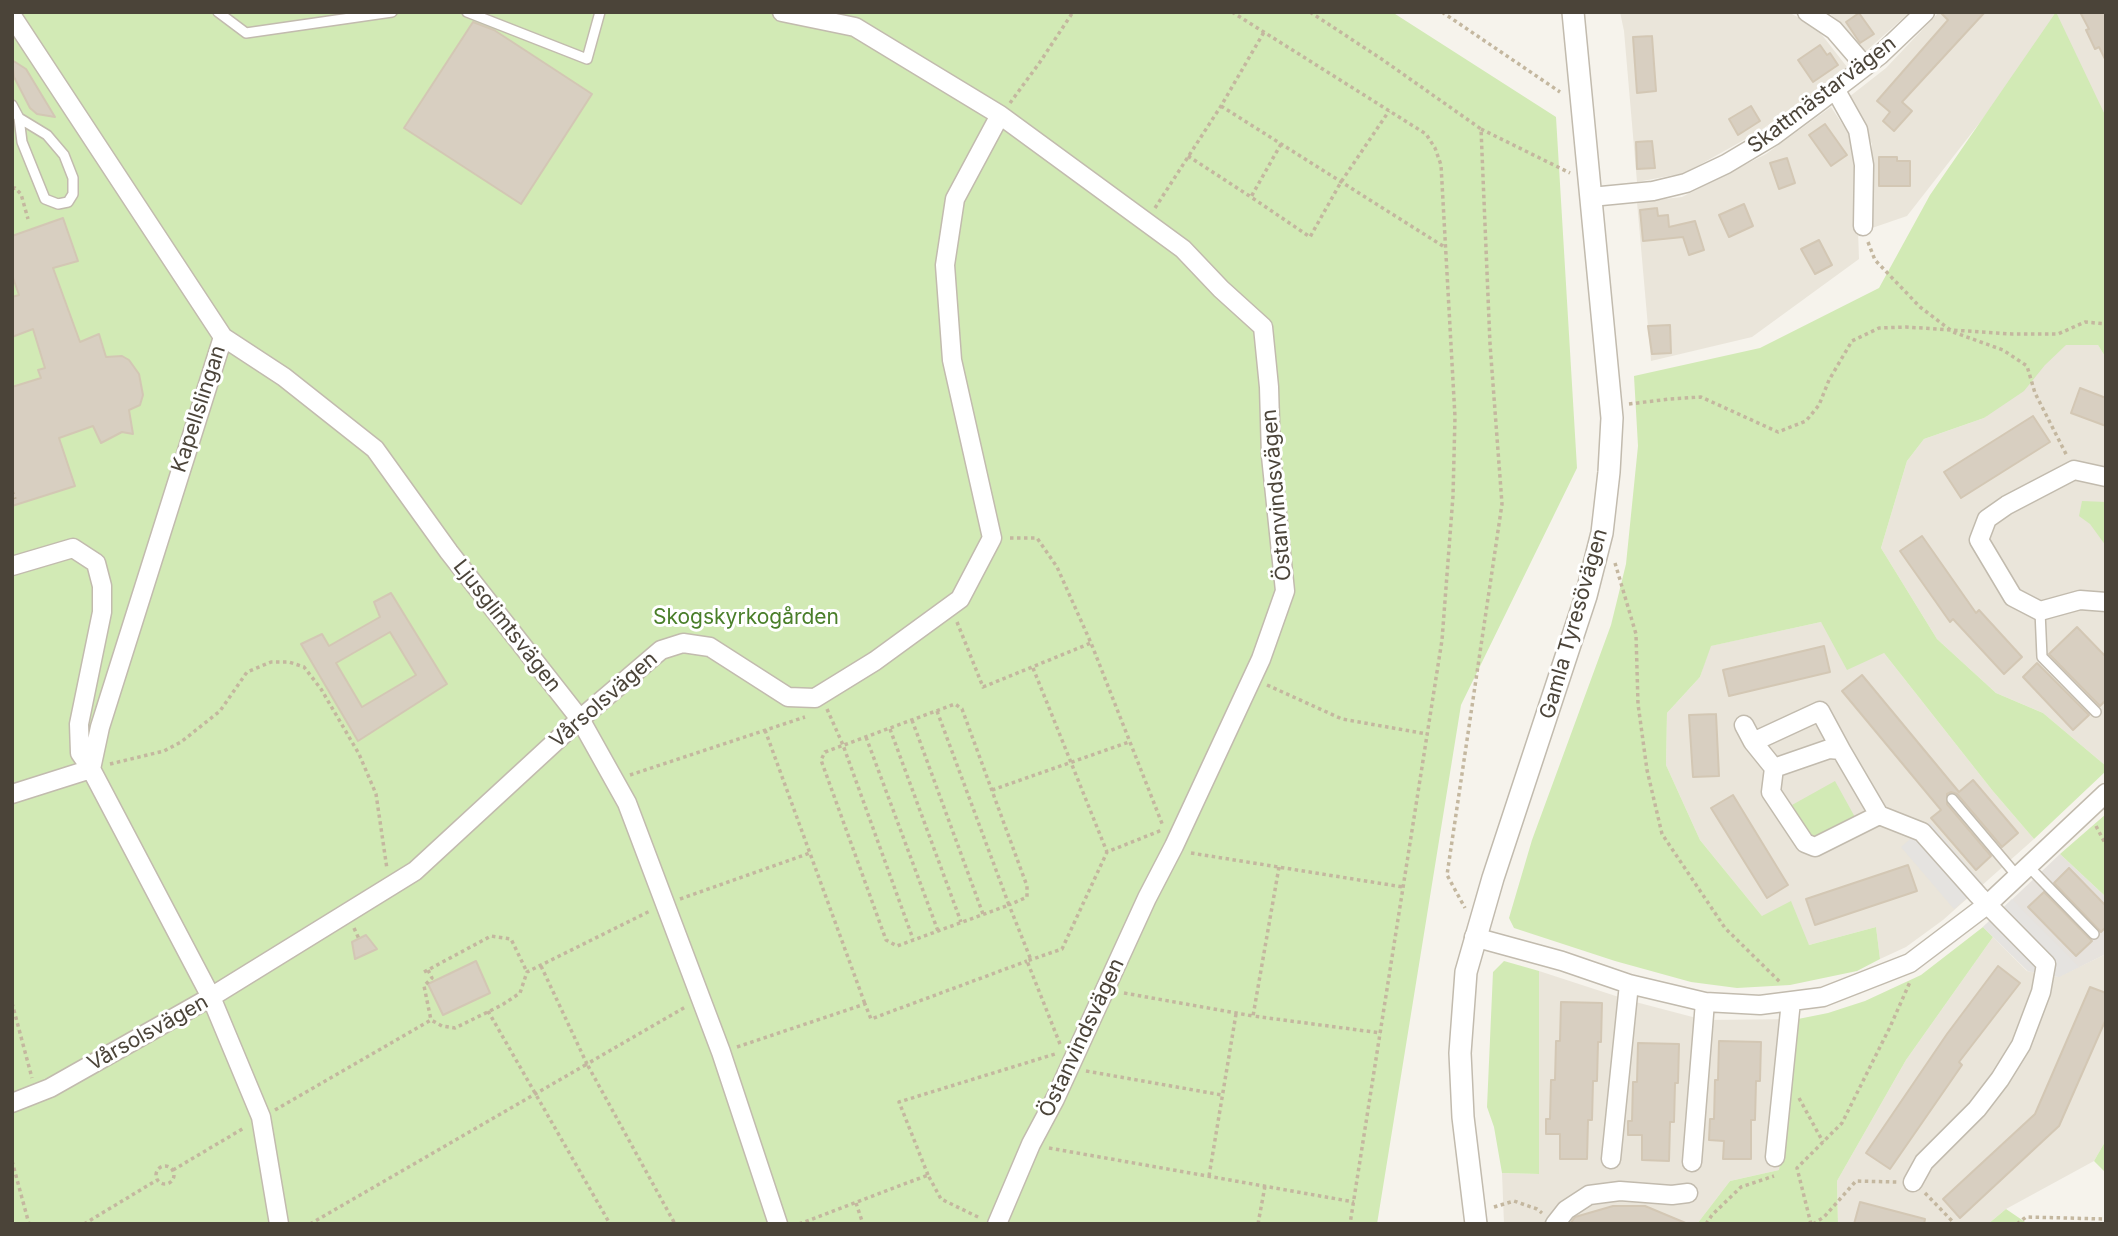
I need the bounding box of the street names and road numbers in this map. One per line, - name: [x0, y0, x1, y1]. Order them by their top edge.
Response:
- street label: Skattmästarvägen: [1743, 31, 1901, 159]
- street label: Kapellslingan: [167, 342, 231, 476]
- street label: Östanvindsvägen: [1257, 408, 1297, 582]
- street label: Gamla Tyresövägen: [1535, 526, 1613, 722]
- street label: Ljusglimtsvägen: [448, 555, 566, 697]
- street label: Vårsolsvägen: [545, 647, 663, 753]
- street label: Östanvindsvägen: [1034, 955, 1130, 1121]
- street label: Vårsolsvägen: [83, 990, 213, 1076]

